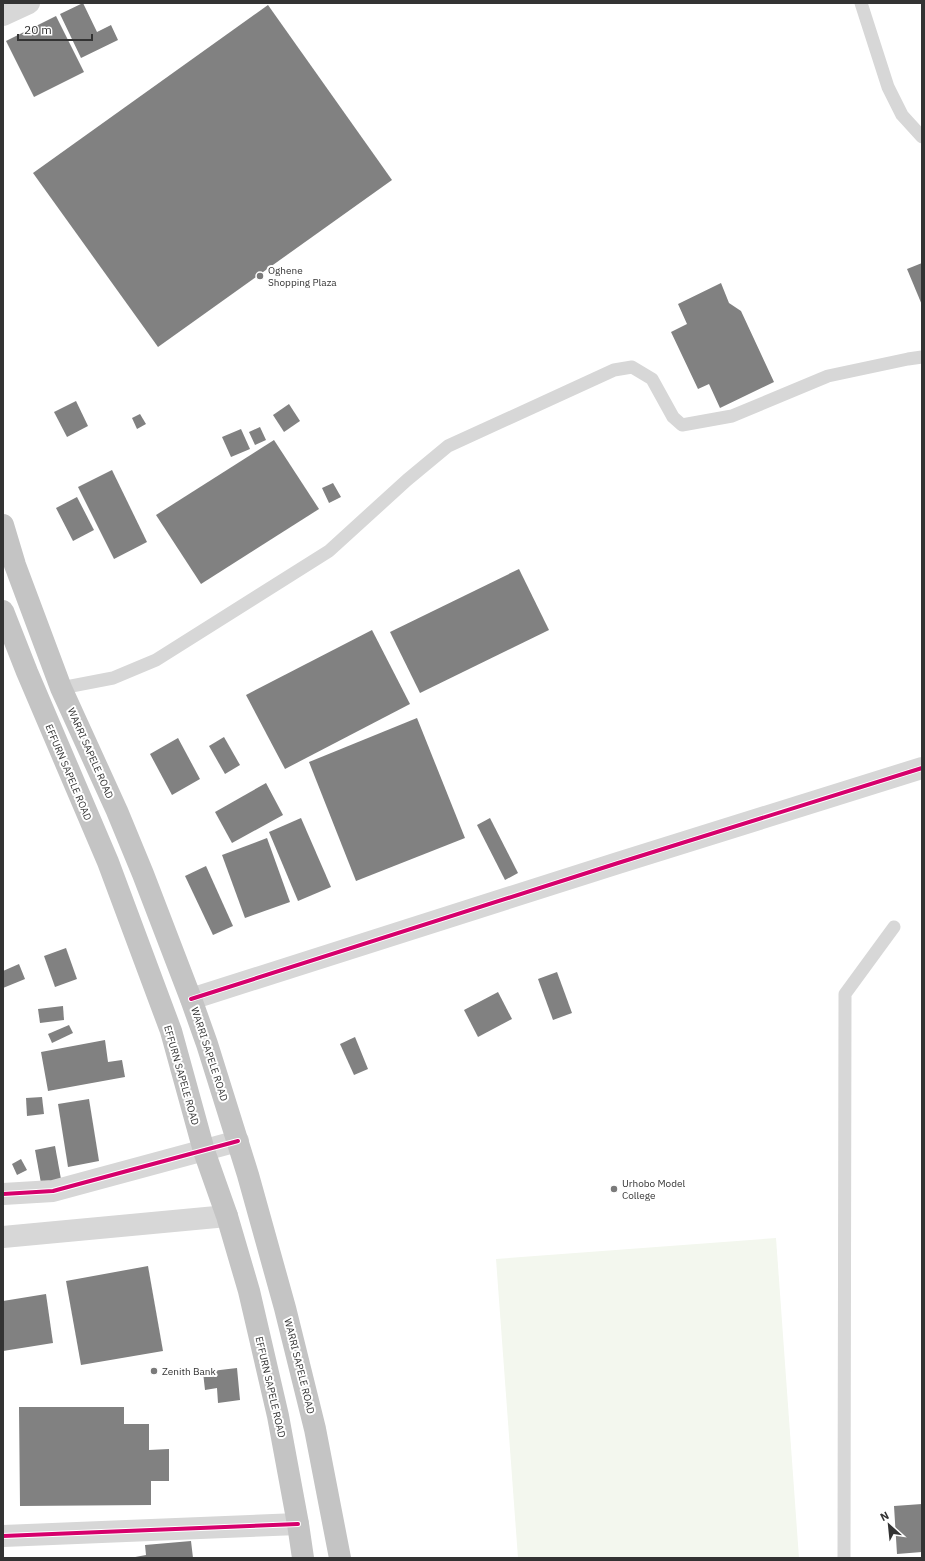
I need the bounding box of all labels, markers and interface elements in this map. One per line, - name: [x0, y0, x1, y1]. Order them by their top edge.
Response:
- scale bar: [18, 16, 92, 42]
- text: 20 m: [24, 22, 52, 37]
- place label: Oghene Shopping Plaza: [268, 264, 337, 289]
- marker: Oghene Shopping Plaza: [255, 271, 265, 281]
- street label: WARRI SAPELE ROAD: [65, 706, 117, 801]
- street label: EFFURN SAPELE ROAD: [42, 722, 95, 823]
- street label: WARRI SAPELE ROAD: [188, 1005, 231, 1103]
- street label: EFFURN SAPELE ROAD: [161, 1024, 202, 1127]
- place label: Urhobo Model College: [622, 1177, 685, 1202]
- marker: Urhobo Model College: [609, 1184, 619, 1194]
- street label: WARRI SAPELE ROAD: [281, 1317, 318, 1416]
- street label: EFFURN SAPELE ROAD: [253, 1335, 289, 1439]
- place label: Zenith Bank: [162, 1365, 217, 1378]
- marker: Zenith Bank: [149, 1366, 159, 1376]
- north arrow: [869, 1505, 909, 1545]
- text: N: [878, 1508, 891, 1524]

